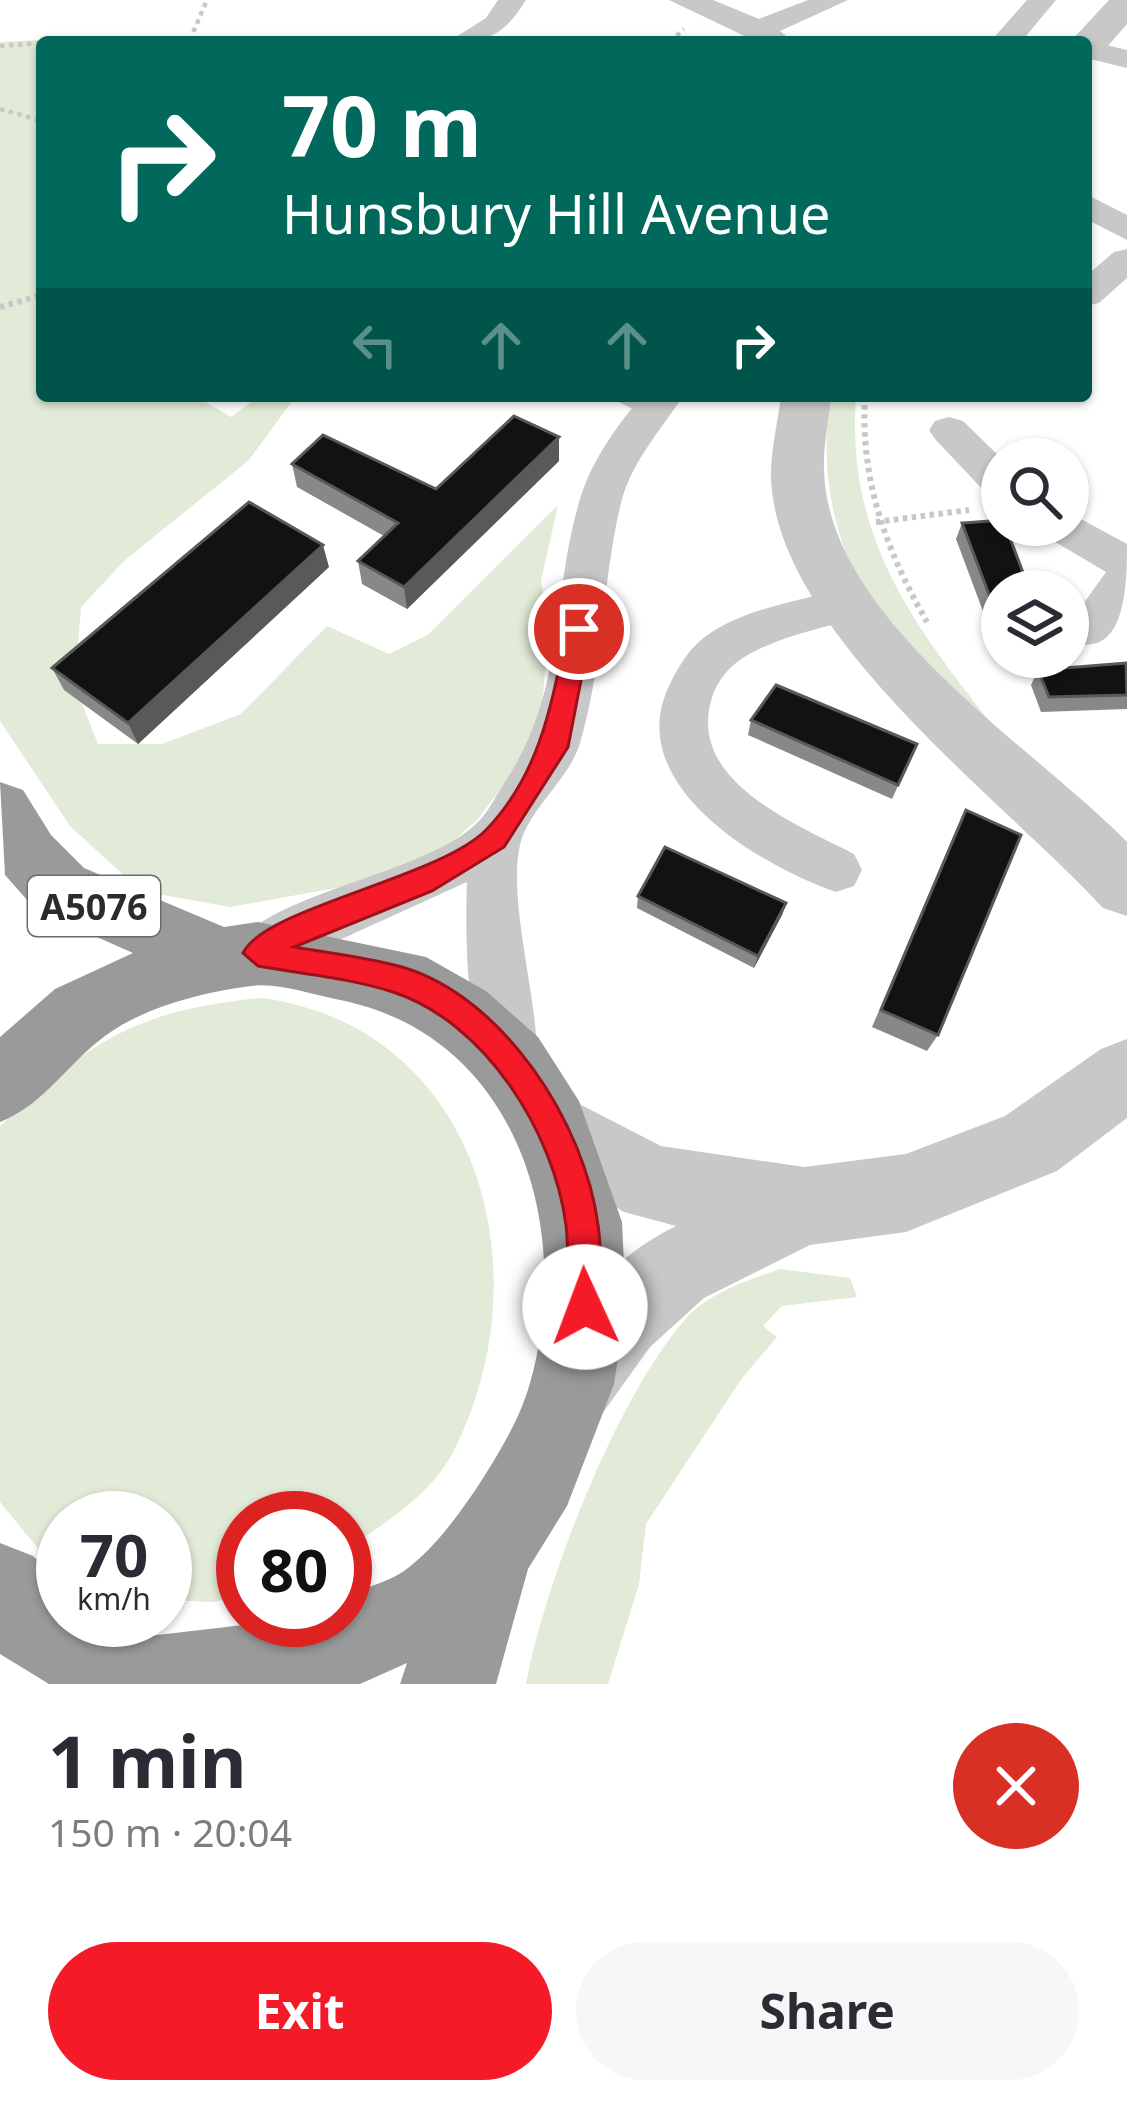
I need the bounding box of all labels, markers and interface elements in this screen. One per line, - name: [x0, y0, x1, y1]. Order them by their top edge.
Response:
- text: 70 m: [282, 67, 482, 182]
- icon: right: [84, 84, 240, 240]
- text: Hunsbury Hill Avenue: [282, 176, 831, 250]
- icon: left: [342, 312, 408, 378]
- icon: ahead: [468, 312, 534, 378]
- icon: ahead: [594, 312, 660, 378]
- icon: right: [720, 312, 786, 378]
- map controls: [981, 438, 1089, 678]
- button: search: [981, 438, 1089, 546]
- button: layers: [981, 570, 1089, 678]
- pin: [528, 578, 630, 680]
- icon: arrive: [546, 596, 612, 662]
- road number: A5076: [28, 876, 160, 936]
- position arrow: [522, 1244, 648, 1370]
- speed limit sign: 80: [216, 1491, 372, 1647]
- text: 70: [80, 1513, 148, 1595]
- text: km/h: [77, 1578, 151, 1619]
- text: 1 min: [48, 1711, 246, 1809]
- button: close: [953, 1723, 1079, 1849]
- text: 150 m · 20:04: [48, 1805, 292, 1858]
- button: Exit: [48, 1942, 552, 2080]
- button: Share: [576, 1942, 1079, 2080]

